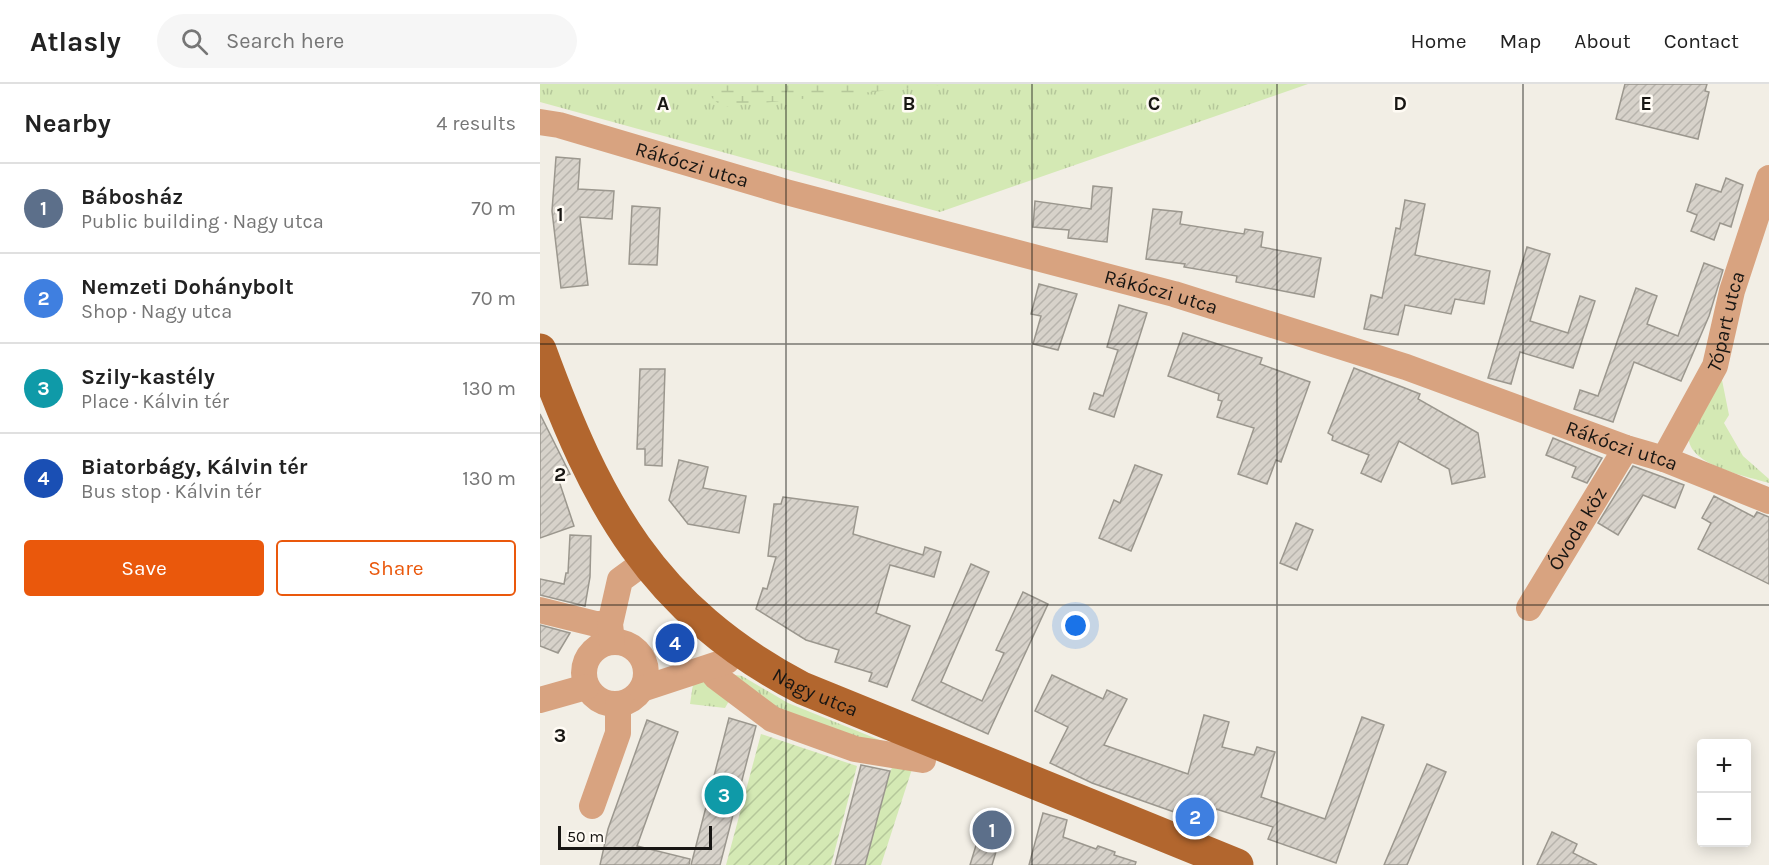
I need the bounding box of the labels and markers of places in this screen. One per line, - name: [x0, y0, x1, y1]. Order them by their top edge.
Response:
- pin: 4: [656, 620, 694, 666]
- pin: 3: [704, 772, 744, 818]
- pin: 2: [1176, 794, 1214, 840]
- pin: 1: [972, 808, 1012, 852]

